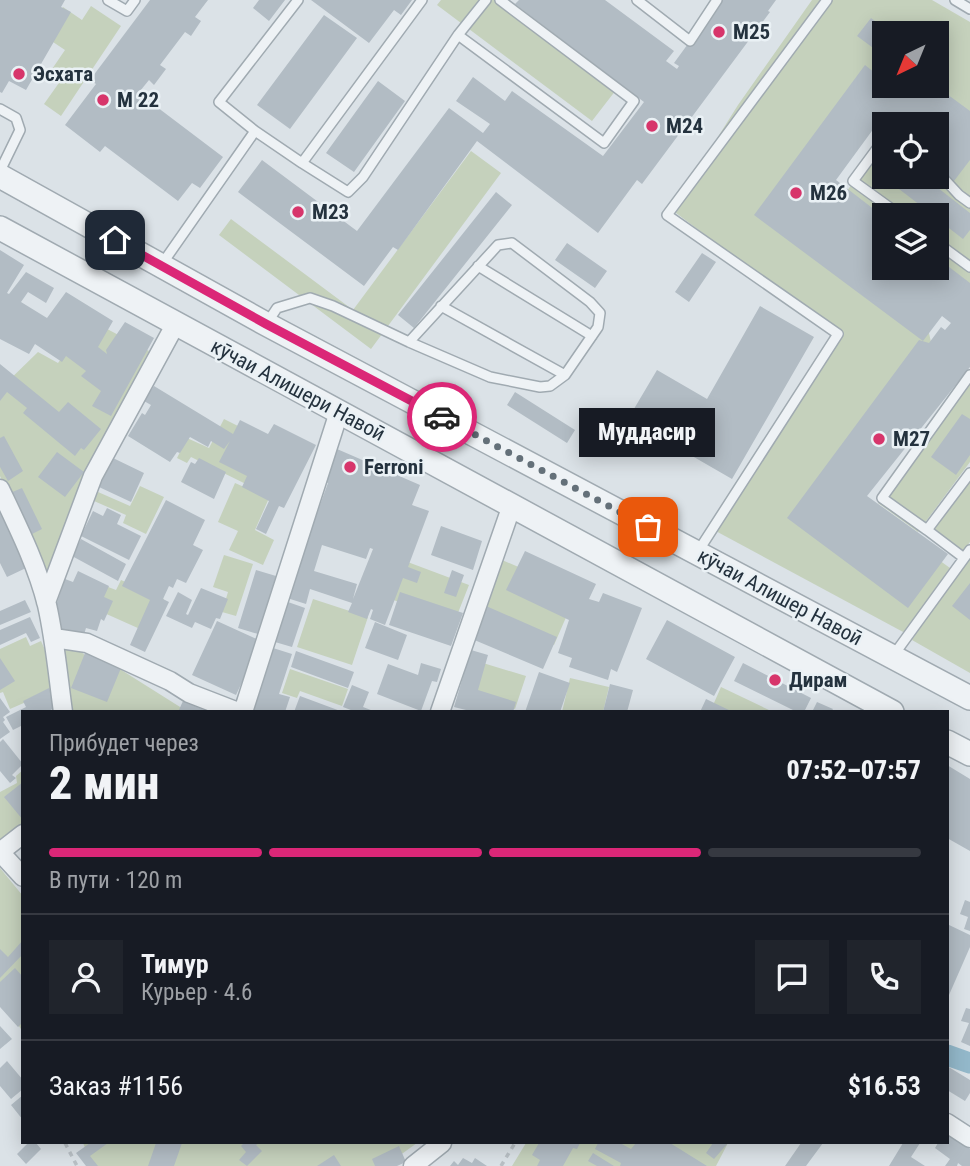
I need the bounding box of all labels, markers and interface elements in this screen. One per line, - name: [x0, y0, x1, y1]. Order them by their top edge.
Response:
- place label: М25: [733, 20, 770, 44]
- north arrow: [872, 21, 948, 98]
- map controls: [872, 21, 949, 280]
- marker: М25: [711, 24, 727, 40]
- place label: Эсхата: [33, 62, 93, 86]
- marker: Эсхата: [11, 66, 27, 82]
- place label: M 22: [117, 88, 159, 112]
- marker: M 22: [95, 92, 111, 108]
- button: locate: [872, 112, 949, 189]
- place label: М24: [666, 114, 703, 138]
- marker: М24: [644, 118, 660, 134]
- place label: М26: [810, 181, 847, 205]
- marker: М26: [788, 185, 804, 201]
- place label: М23: [312, 200, 349, 224]
- button: layers: [872, 203, 949, 280]
- marker: М23: [290, 204, 306, 220]
- pin: [85, 210, 145, 270]
- icon: home: [96, 221, 134, 259]
- street label: кӯчаи Алишери Навоӣ: [207, 334, 389, 446]
- courier: [407, 382, 477, 452]
- icon: car: [423, 398, 461, 436]
- callout: Муддасир: [580, 408, 716, 457]
- text: Муддасир: [598, 419, 696, 446]
- place label: М27: [893, 427, 930, 451]
- marker: М27: [871, 431, 887, 447]
- place label: Ferroni: [364, 455, 423, 479]
- marker: Ferroni: [342, 459, 358, 475]
- pin: [618, 497, 678, 557]
- icon: bag: [629, 508, 667, 546]
- street label: кӯчаи Алишер Навоӣ: [694, 543, 866, 651]
- place label: Дирам: [789, 668, 848, 692]
- marker: Дирам: [767, 672, 783, 688]
- text: Прибудет через: [49, 730, 199, 757]
- text: 07:52–07:57: [787, 755, 921, 785]
- text: 2 мин: [49, 756, 159, 810]
- text: В пути · 120 m: [49, 867, 182, 894]
- button: person: [49, 940, 123, 1014]
- button: chat: [755, 940, 829, 1014]
- button: phone: [847, 940, 921, 1014]
- text: Тимур: [141, 949, 209, 979]
- text: Курьер · 4.6: [141, 979, 252, 1006]
- text: Заказ #1156: [49, 1071, 183, 1101]
- text: $16.53: [848, 1071, 921, 1101]

